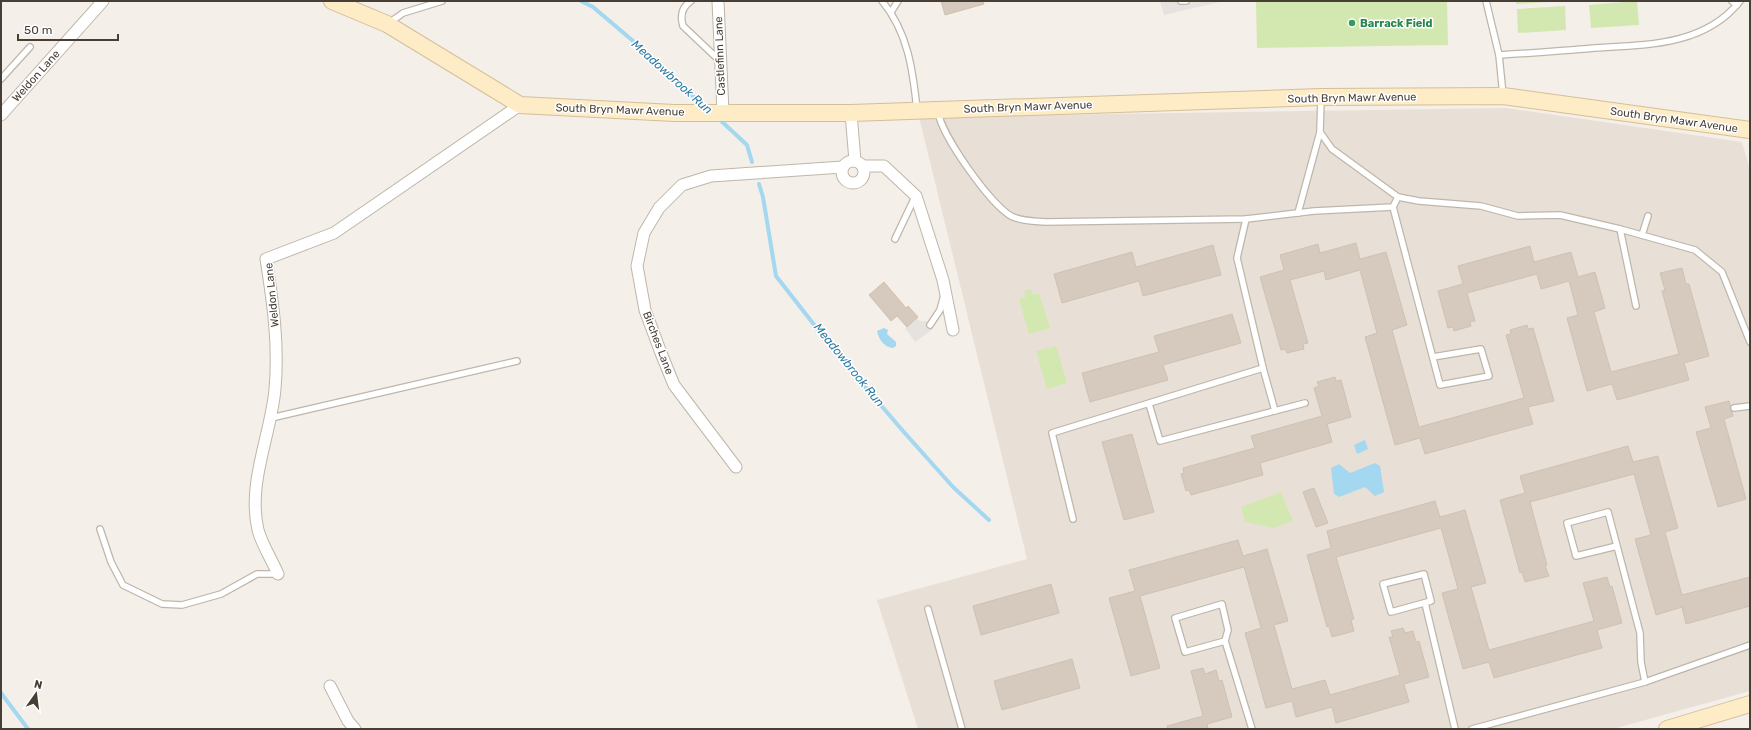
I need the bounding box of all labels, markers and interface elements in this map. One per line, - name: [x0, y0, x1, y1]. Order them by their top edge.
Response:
- scale bar: [18, 16, 118, 42]
- street label: Castlefinn Lane: [712, 16, 728, 96]
- place label: Barrack Field: [1360, 17, 1432, 30]
- marker: Barrack Field: [1347, 18, 1357, 28]
- text: 50 m: [24, 23, 52, 37]
- water label: Meadowbrook Run: [629, 37, 715, 117]
- street label: Weldon Lane: [10, 48, 62, 104]
- street label: South Bryn Mawr Avenue: [1287, 90, 1417, 106]
- street label: South Bryn Mawr Avenue: [963, 98, 1093, 116]
- street label: South Bryn Mawr Avenue: [555, 101, 685, 119]
- street label: South Bryn Mawr Avenue: [1609, 105, 1739, 135]
- street label: Weldon Lane: [262, 262, 282, 328]
- street label: Birches Lane: [640, 310, 676, 376]
- water label: Meadowbrook Run: [811, 320, 887, 410]
- north arrow: [16, 674, 56, 714]
- text: N: [33, 678, 44, 692]

